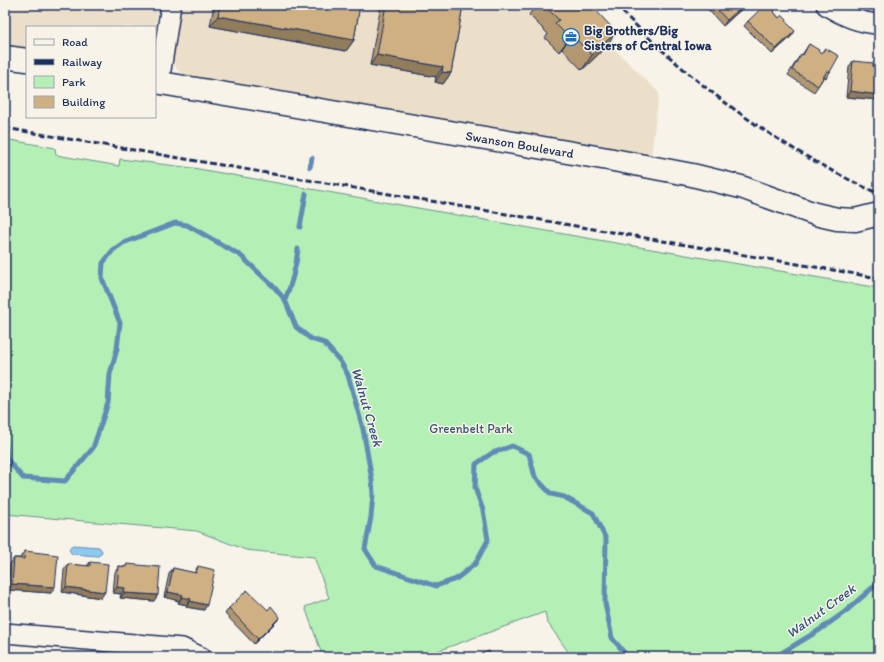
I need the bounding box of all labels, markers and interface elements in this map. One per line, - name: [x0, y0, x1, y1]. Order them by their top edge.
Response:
- place label: Big Brothers/Big Sisters of Central Iowa: [584, 23, 712, 53]
- legend: [26, 26, 156, 118]
- office icon: Big Brothers/Big Sisters of Central Iowa: [561, 27, 581, 47]
- text: Road: [62, 35, 88, 49]
- text: Railway: [62, 55, 102, 69]
- text: Park: [62, 75, 86, 89]
- text: Building: [62, 95, 106, 109]
- street label: Swanson Boulevard: [464, 127, 575, 161]
- water label: Walnut Creek: [348, 366, 387, 449]
- park label: Greenbelt Park: [429, 421, 513, 436]
- water label: Walnut Creek: [783, 580, 860, 642]

